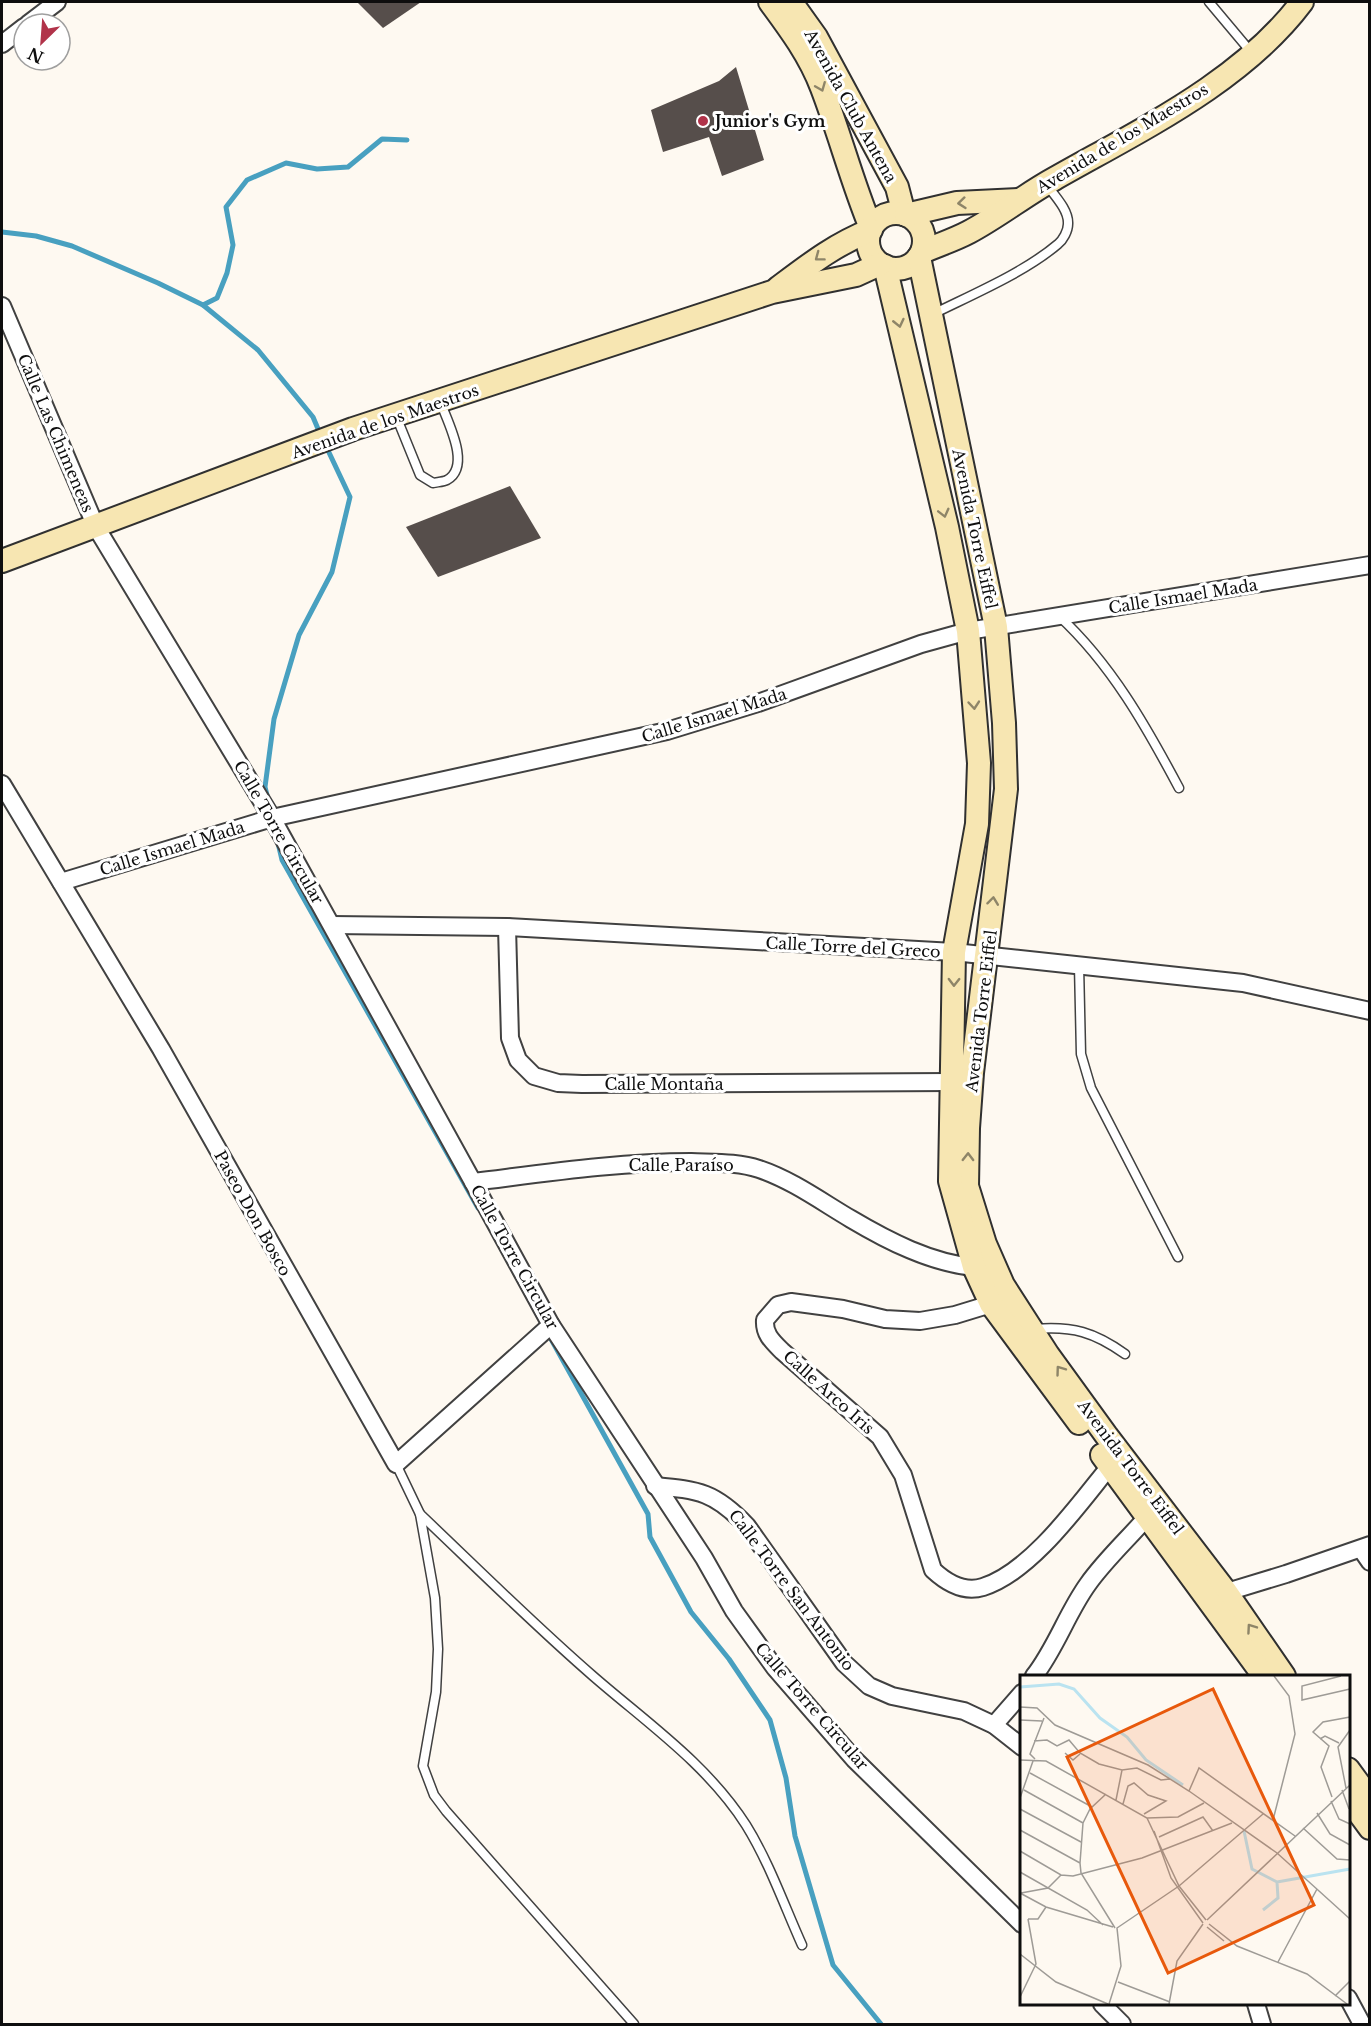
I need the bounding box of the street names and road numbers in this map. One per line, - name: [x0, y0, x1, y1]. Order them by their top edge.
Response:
- street label: Avenida Club Antena: [800, 25, 902, 186]
- street label: Avenida de los Maestros: [1032, 79, 1211, 198]
- street label: Calle Las Chimeneas: [14, 351, 98, 515]
- street label: Avenida de los Maestros: [288, 380, 481, 463]
- street label: Avenida Torre Eiffel: [948, 446, 1002, 611]
- street label: Calle Ismael Mada: [1107, 574, 1259, 618]
- street label: Calle Ismael Mada: [639, 683, 789, 747]
- street label: Calle Torre Circular: [230, 757, 328, 908]
- street label: Calle Ismael Mada: [97, 816, 247, 880]
- street label: Avenida Torre Eiffel: [961, 929, 1001, 1094]
- street label: Calle Torre del Greco: [765, 932, 941, 962]
- street label: Calle Montaña: [604, 1074, 724, 1094]
- street label: Paseo Don Bosco: [210, 1147, 296, 1279]
- street label: Calle Paraíso: [628, 1155, 734, 1175]
- street label: Calle Torre Circular: [467, 1181, 563, 1333]
- street label: Calle Arco Iris: [779, 1346, 879, 1438]
- street label: Avenida Torre Eiffel: [1073, 1395, 1188, 1538]
- street label: Calle Torre San Antonio: [725, 1505, 859, 1675]
- street label: Calle Torre Circular: [751, 1638, 873, 1774]

